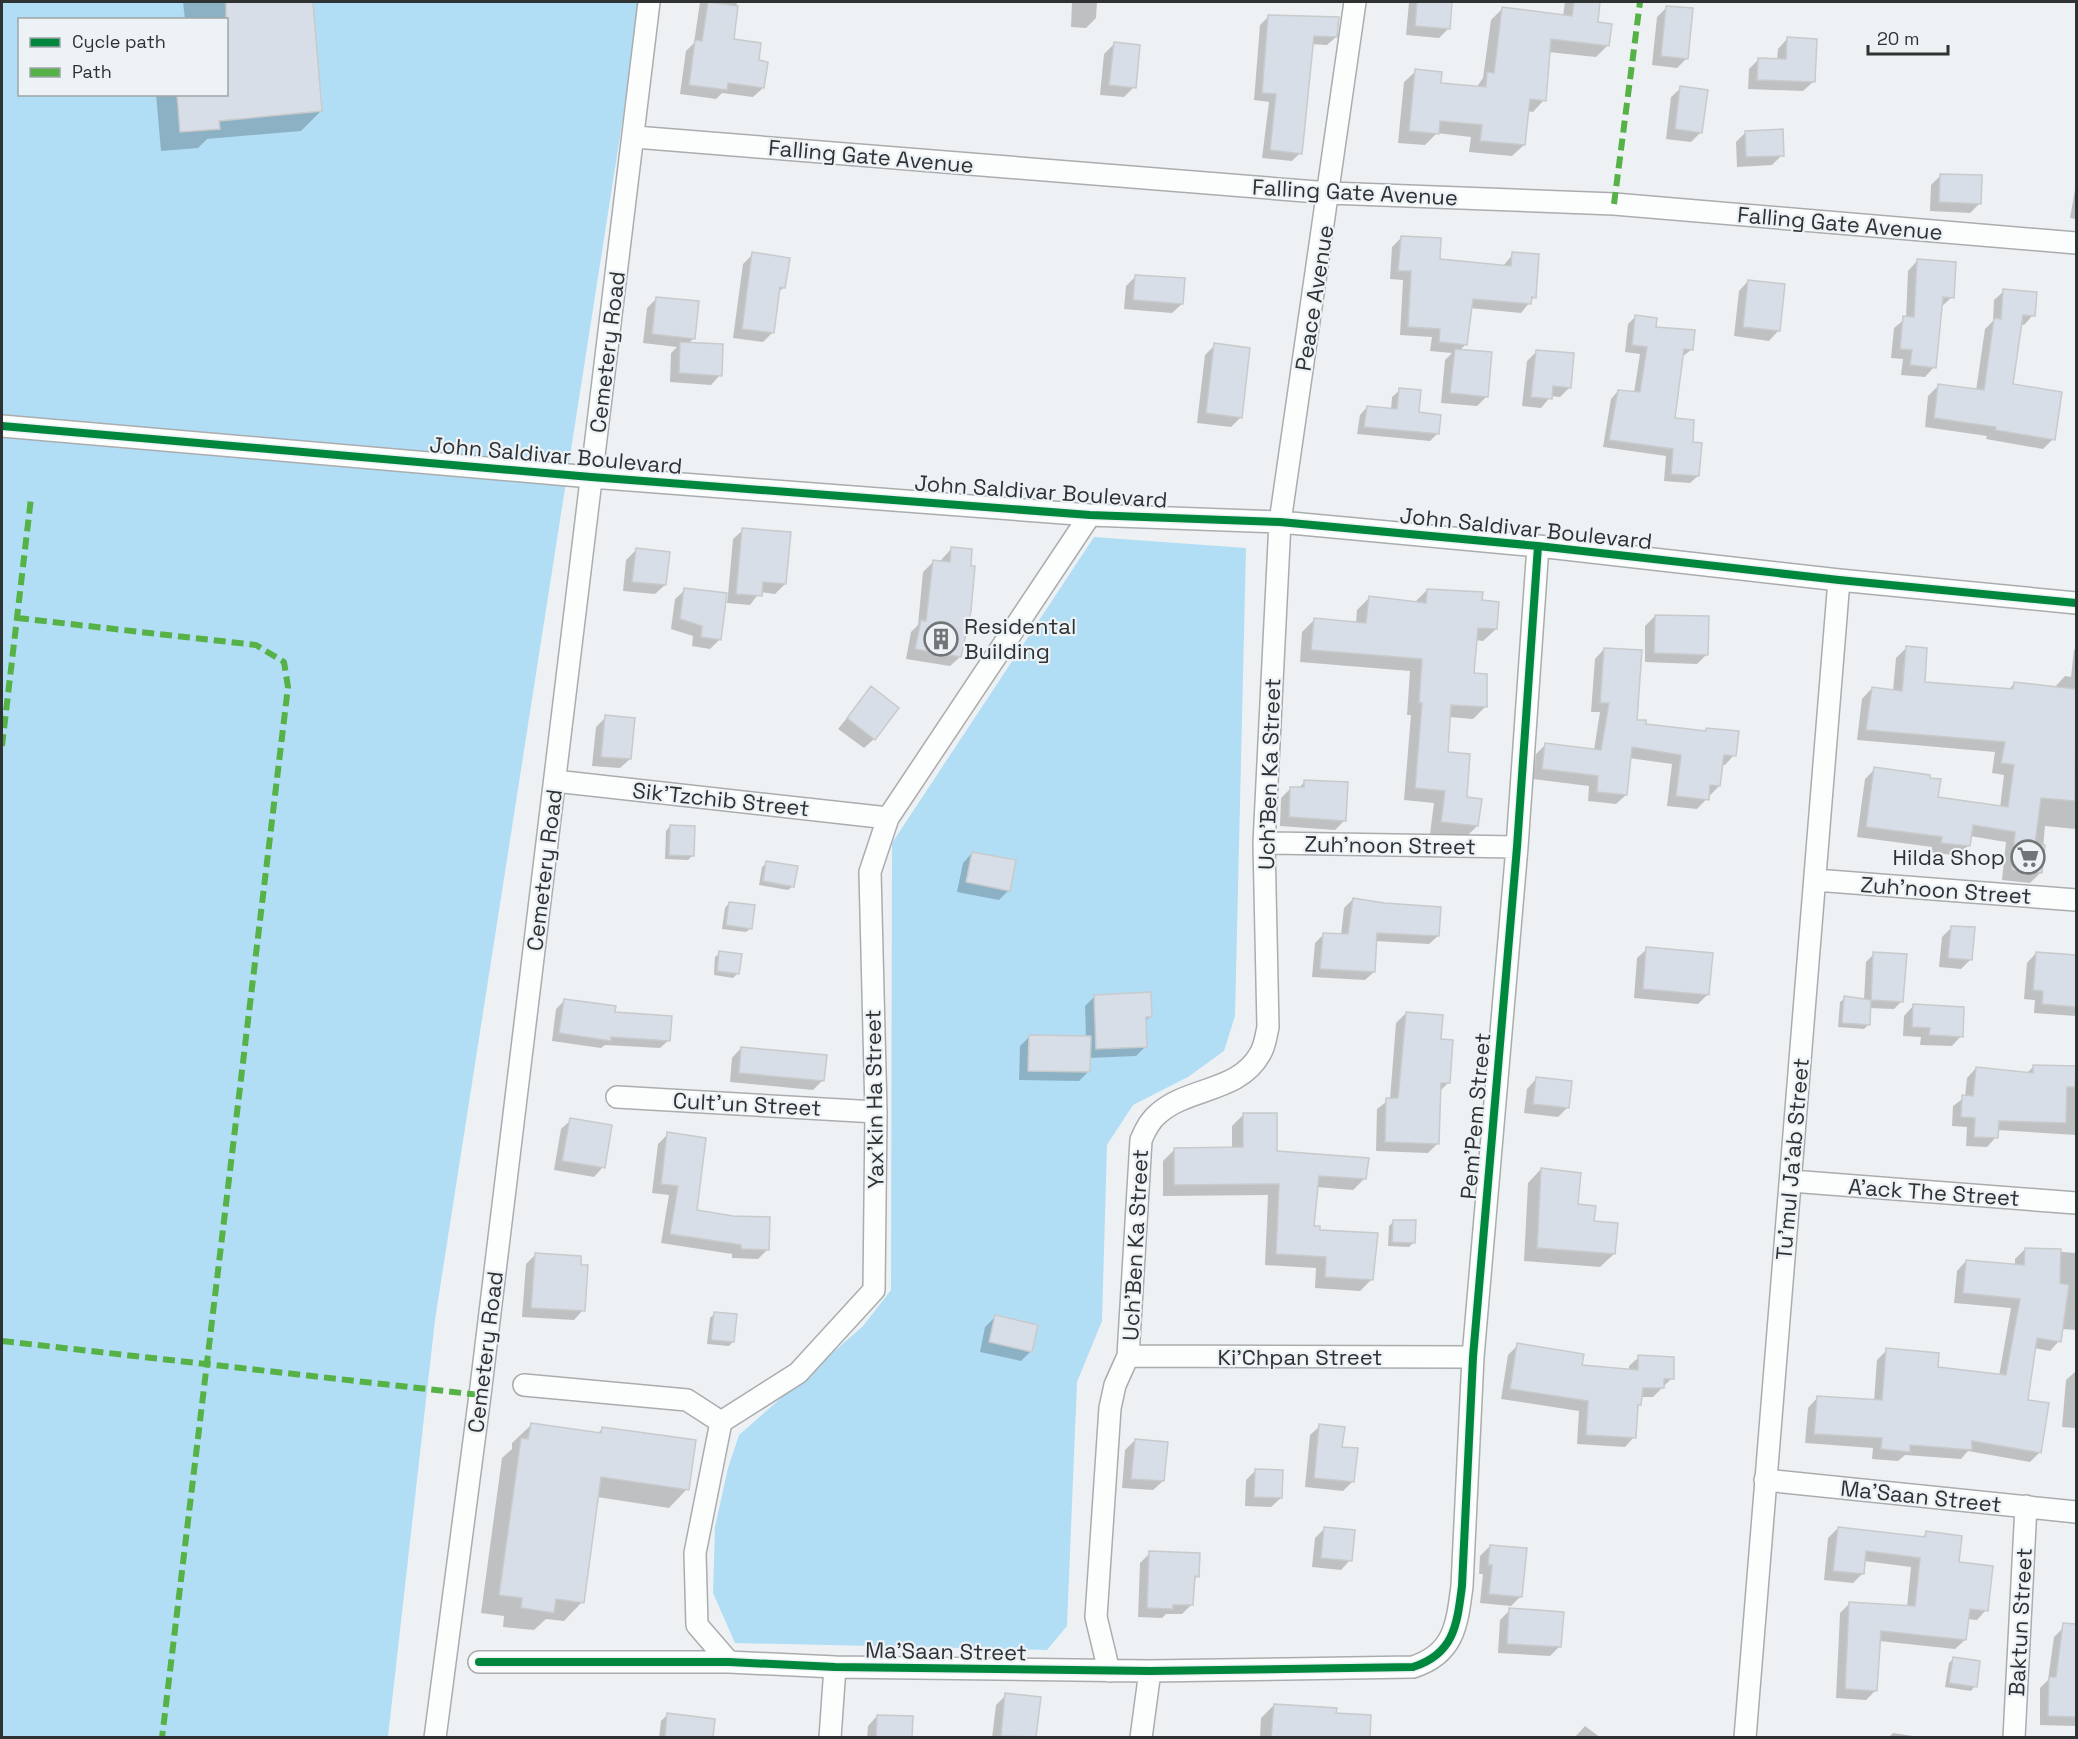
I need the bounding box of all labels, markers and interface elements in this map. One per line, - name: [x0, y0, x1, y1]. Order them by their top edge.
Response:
- legend: [18, 18, 228, 96]
- scale bar: [1868, 18, 1948, 56]
- text: 20 m: [1877, 27, 1920, 50]
- text: Cycle path: [72, 30, 166, 53]
- text: Path: [72, 60, 112, 83]
- street label: Falling Gate Avenue: [767, 133, 975, 179]
- street label: Falling Gate Avenue: [1251, 173, 1459, 211]
- street label: Falling Gate Avenue: [1736, 200, 1944, 246]
- street label: Peace Avenue: [1289, 223, 1339, 373]
- street label: Cemetery Road: [583, 269, 631, 435]
- street label: John Saldivar Boulevard: [428, 430, 684, 480]
- street label: John Saldivar Boulevard: [913, 468, 1169, 514]
- street label: John Saldivar Boulevard: [1398, 501, 1654, 555]
- place label: Residental Building: [964, 612, 1076, 665]
- building icon: Residental Building: [923, 621, 959, 657]
- street label: Uch'Ben Ka Street: [1252, 678, 1286, 870]
- street label: Sik'Tzchib Street: [631, 776, 811, 822]
- street label: Cemetery Road: [520, 787, 568, 953]
- street label: Zuh'noon Street: [1304, 830, 1476, 860]
- supermarket icon: Hilda Shop: [2010, 839, 2046, 875]
- place label: Hilda Shop: [1893, 843, 2005, 871]
- street label: Zuh'noon Street: [1859, 870, 2033, 910]
- street label: Yax'kin Ha Street: [858, 1009, 890, 1189]
- street label: Pem'Pem Street: [1454, 1031, 1496, 1201]
- street label: Tu'mul Ja'ab Street: [1769, 1057, 1815, 1261]
- street label: Cult'un Street: [672, 1086, 822, 1122]
- street label: Uch'Ben Ka Street: [1116, 1148, 1154, 1342]
- street label: A'ack The Street: [1847, 1172, 2021, 1212]
- street label: Cemetery Road: [461, 1269, 509, 1435]
- street label: Ki'Chpan Street: [1218, 1343, 1382, 1371]
- street label: Ma'Saan Street: [1839, 1474, 2003, 1518]
- street label: Baktun Street: [2002, 1547, 2038, 1697]
- street label: Ma'Saan Street: [865, 1636, 1027, 1666]

